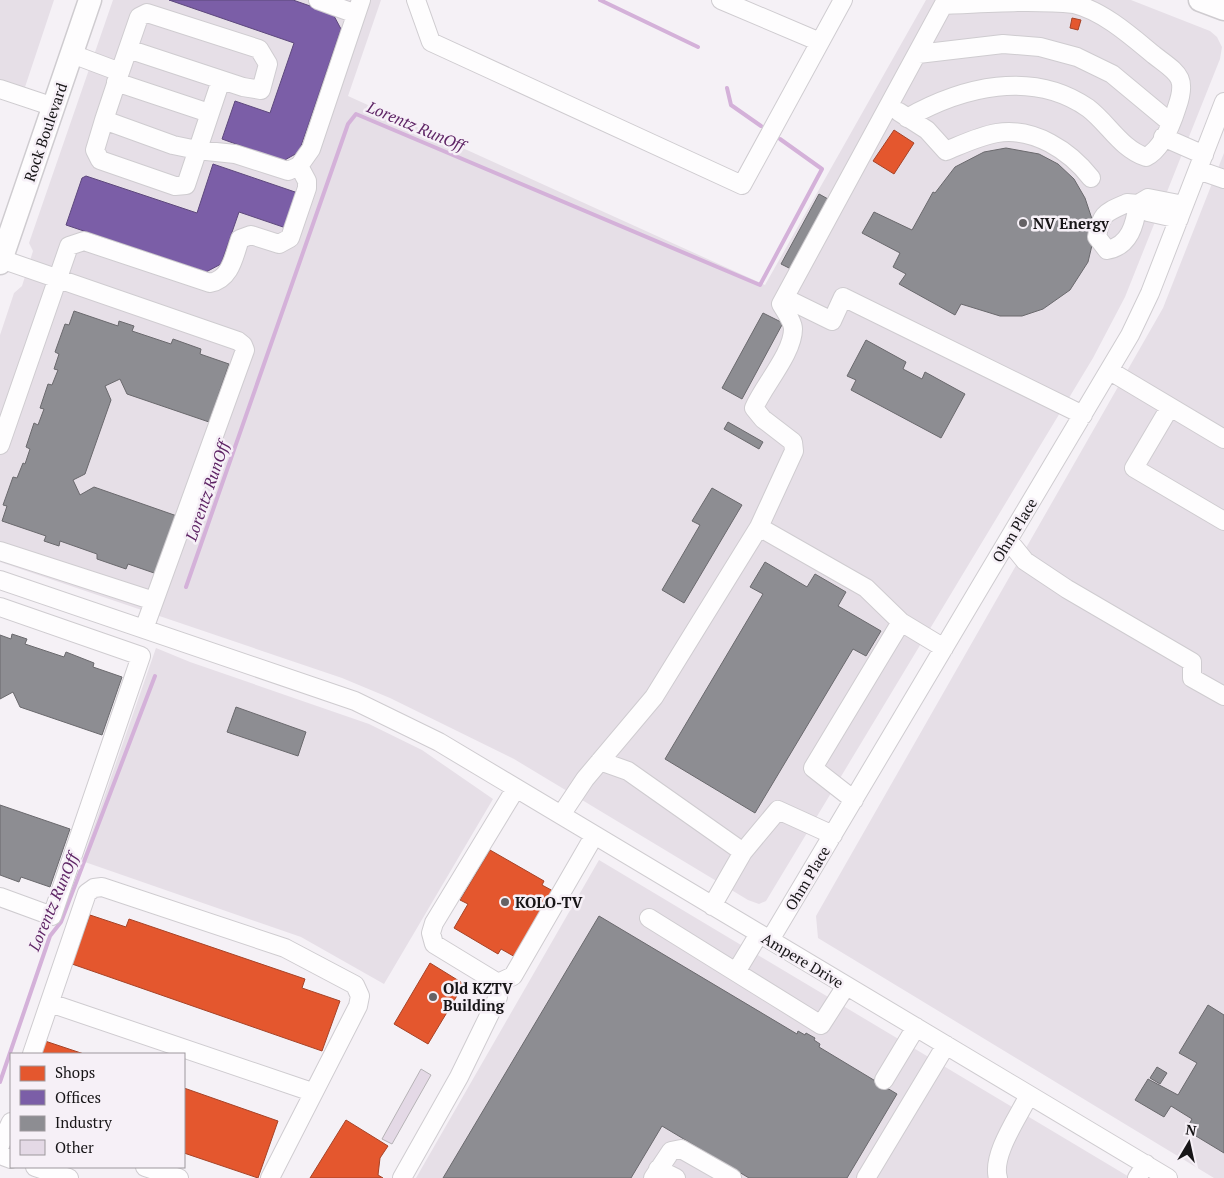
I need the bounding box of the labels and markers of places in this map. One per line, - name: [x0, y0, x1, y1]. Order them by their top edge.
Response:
- place label: NV Energy: [1033, 213, 1110, 233]
- marker: NV Energy: [1017, 217, 1029, 229]
- place label: KOLO-TV: [515, 892, 584, 912]
- marker: KOLO-TV: [499, 896, 511, 908]
- place label: Old KZTV Building: [443, 978, 514, 1015]
- marker: Old KZTV Building: [427, 991, 439, 1003]

